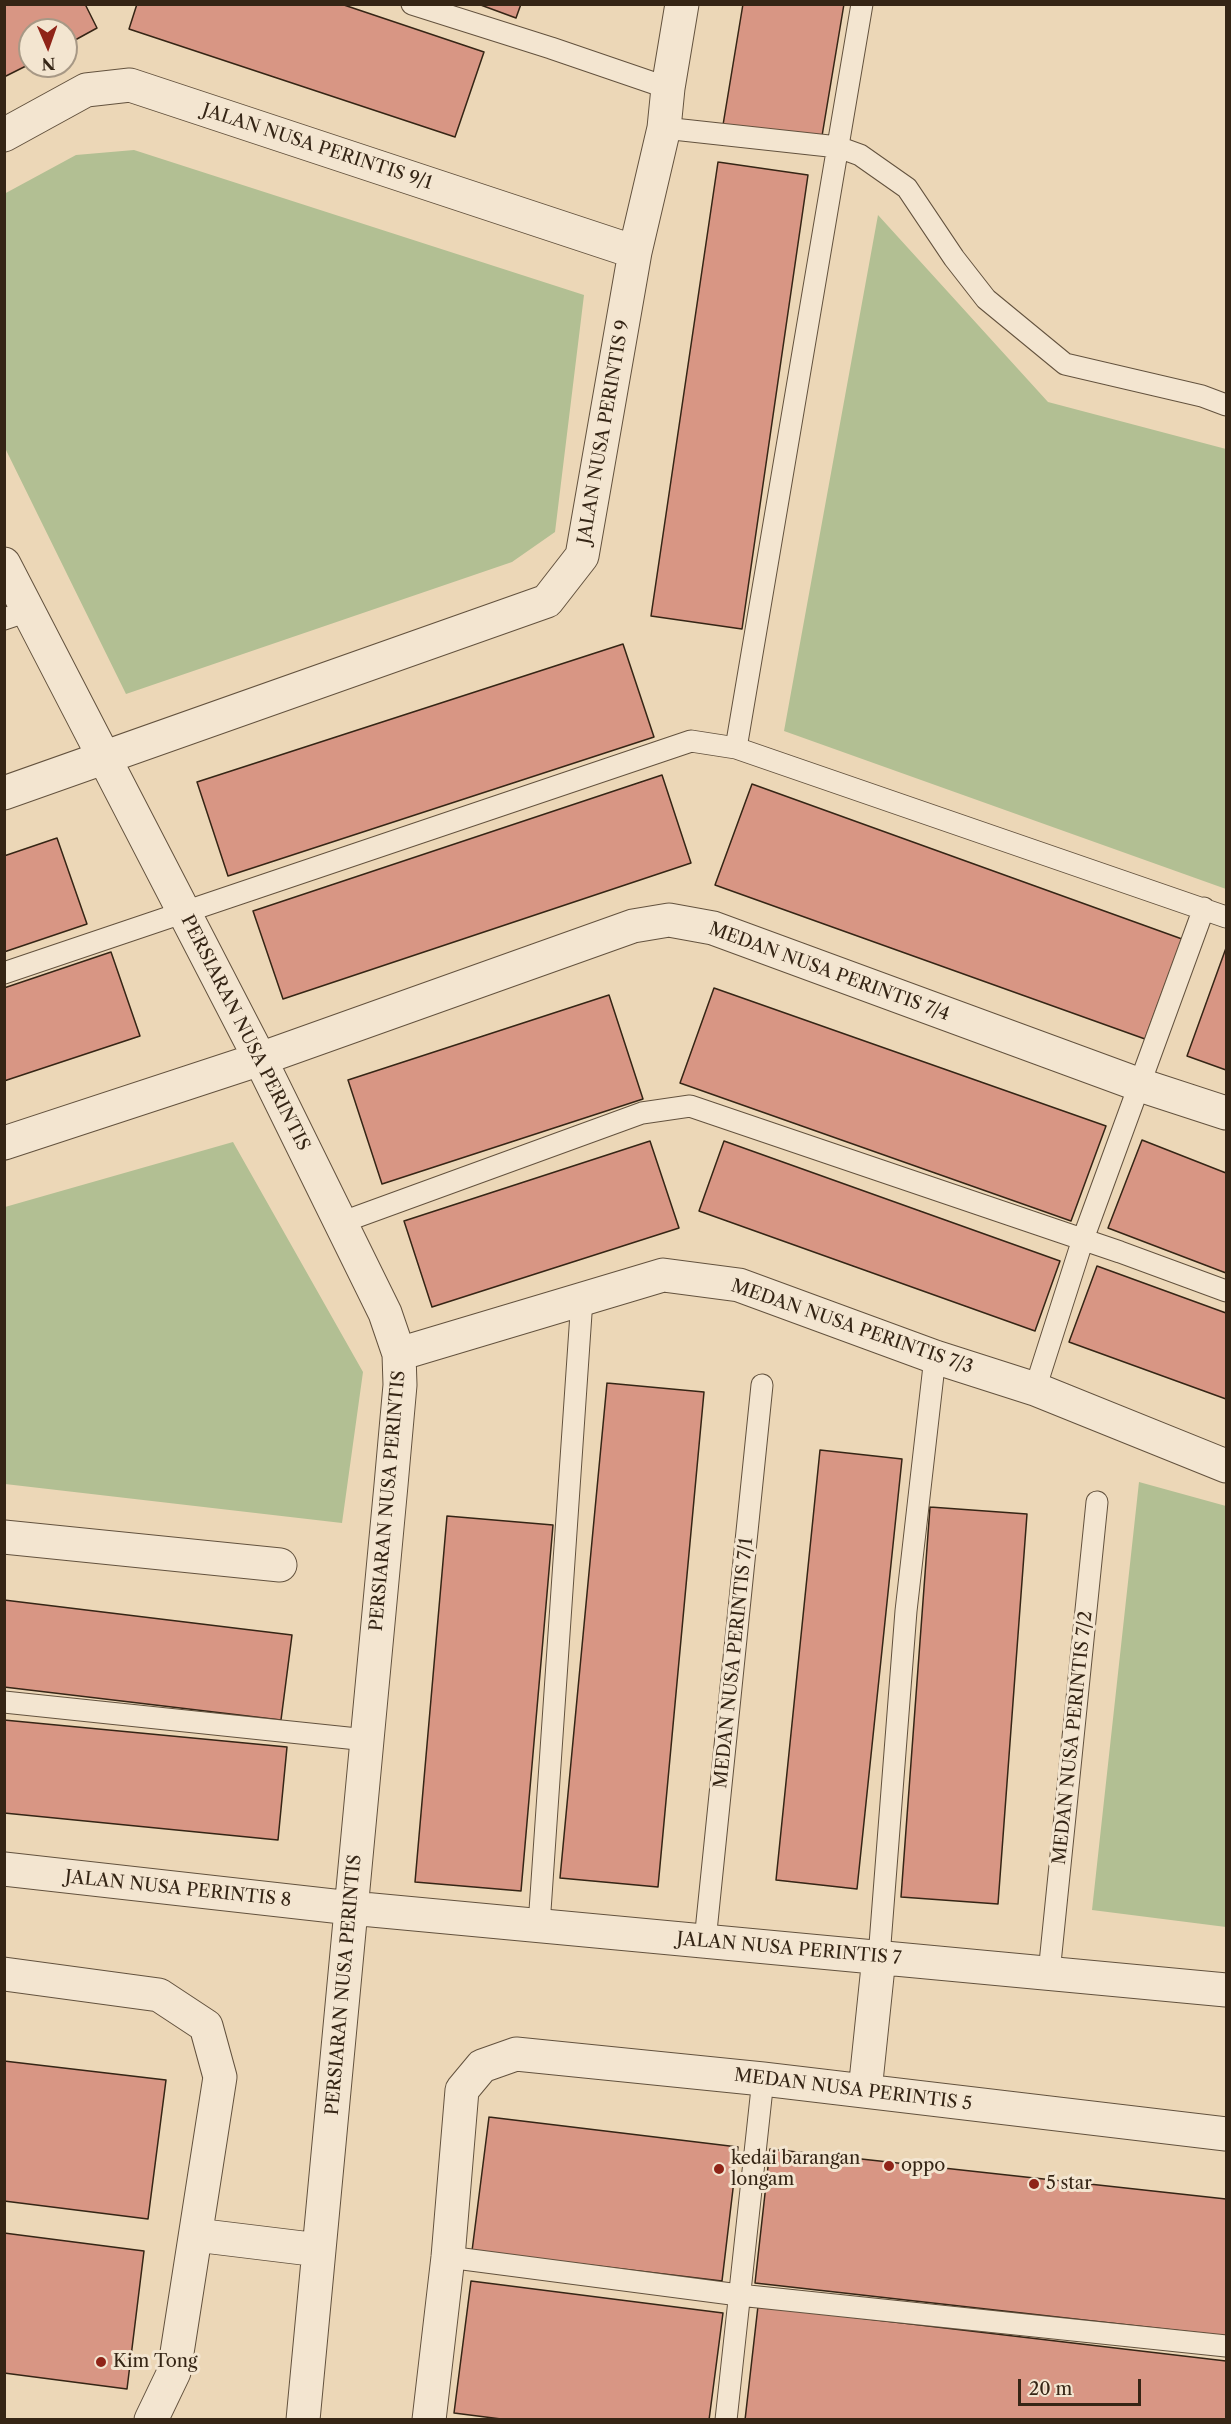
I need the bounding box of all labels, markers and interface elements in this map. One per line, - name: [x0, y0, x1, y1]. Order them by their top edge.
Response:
- north arrow: [18, 18, 78, 78]
- text: N: [41, 54, 56, 74]
- street label: JALAN NUSA PERINTIS 9/1: [199, 100, 435, 194]
- street label: JALAN NUSA PERINTIS 9: [574, 318, 634, 546]
- street label: PERSIARAN NUSA PERINTIS: [176, 912, 314, 1154]
- street label: MEDAN NUSA PERINTIS 7/4: [706, 918, 952, 1026]
- street label: MEDAN NUSA PERINTIS 7/3: [728, 1275, 976, 1379]
- street label: PERSIARAN NUSA PERINTIS: [366, 1370, 410, 1632]
- street label: MEDAN NUSA PERINTIS 7/1: [710, 1537, 758, 1789]
- street label: MEDAN NUSA PERINTIS 7/2: [1049, 1610, 1097, 1866]
- street label: PERSIARAN NUSA PERINTIS: [322, 1854, 366, 2116]
- street label: JALAN NUSA PERINTIS 8: [64, 1866, 292, 1912]
- street label: JALAN NUSA PERINTIS 7: [676, 1928, 902, 1970]
- street label: MEDAN NUSA PERINTIS 5: [733, 2065, 973, 2115]
- place label: kedai barangan longam: [731, 2148, 860, 2190]
- place label: oppo: [901, 2155, 945, 2177]
- marker: oppo: [882, 2159, 896, 2173]
- marker: kedai barangan longam: [712, 2162, 726, 2176]
- place label: 5 star: [1046, 2173, 1092, 2195]
- marker: 5 star: [1027, 2177, 1041, 2191]
- place label: Kim Tong: [113, 2351, 198, 2373]
- marker: Kim Tong: [94, 2355, 108, 2369]
- scale bar: [1021, 2367, 1144, 2405]
- text: 20 m: [1029, 2378, 1072, 2400]

